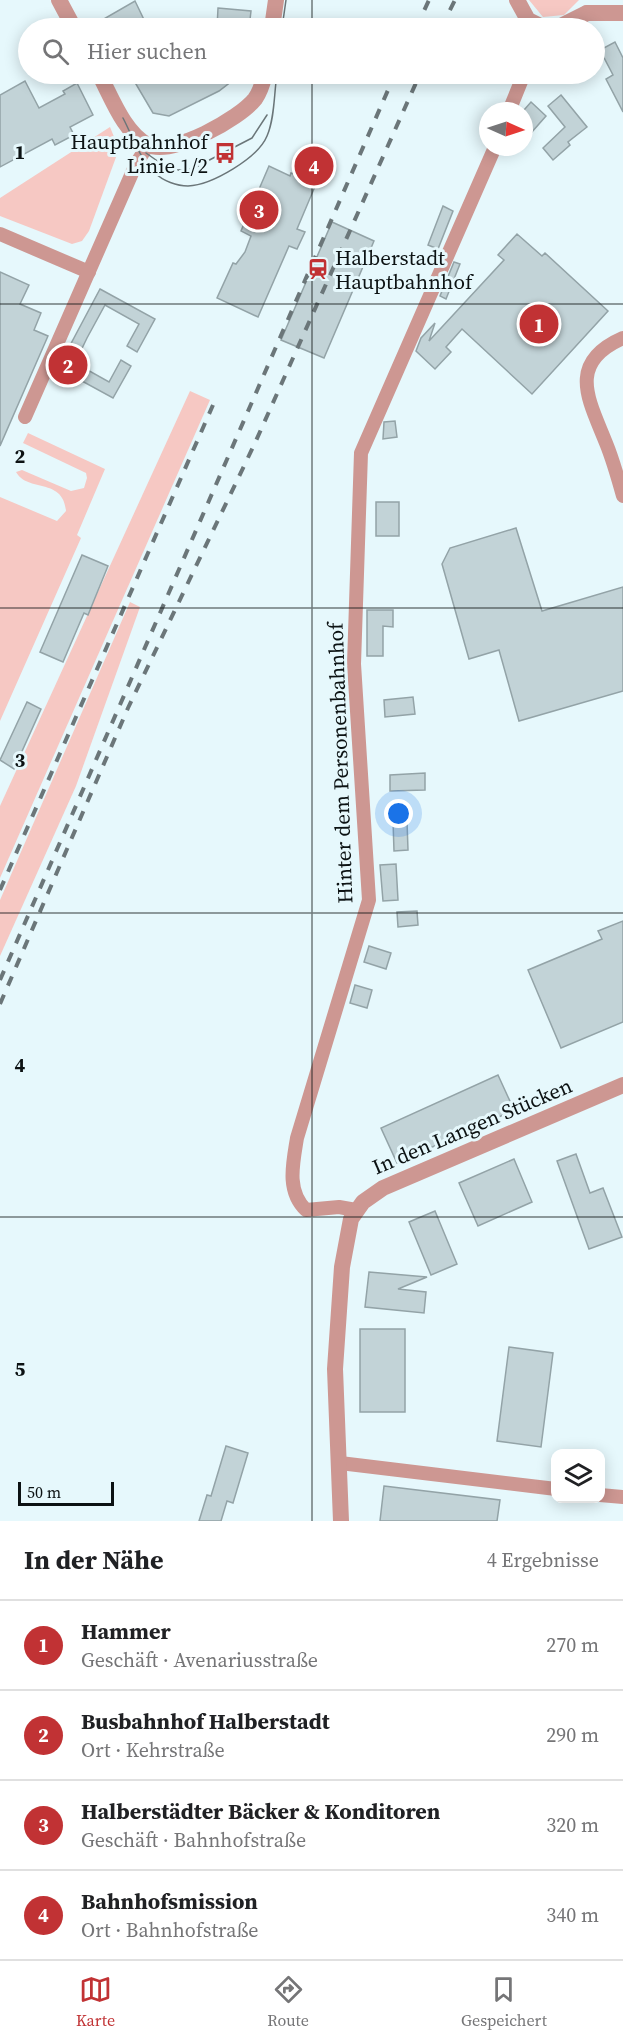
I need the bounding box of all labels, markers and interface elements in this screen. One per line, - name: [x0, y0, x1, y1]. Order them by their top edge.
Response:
- search box: [18, 18, 605, 84]
- icon: search: [39, 35, 72, 68]
- text: Hier suchen: [87, 36, 207, 66]
- north arrow: [479, 102, 533, 156]
- place label: Hauptbahnhof Linie 1/2: [71, 127, 210, 180]
- text: 1: [15, 138, 25, 166]
- bus stop icon: Hauptbahnhof Linie 1/2: [213, 141, 237, 165]
- pin: 4: [294, 144, 334, 188]
- pin: 3: [240, 188, 278, 232]
- place label: Halberstadt Hauptbahnhof: [335, 243, 474, 296]
- station icon: Halberstadt Hauptbahnhof: [306, 257, 330, 281]
- pin: 1: [520, 302, 558, 346]
- pin: 2: [48, 342, 88, 388]
- text: 2: [15, 442, 26, 470]
- street label: Hinter dem Personenbahnhof: [321, 620, 359, 904]
- text: 3: [15, 746, 26, 774]
- your location: [384, 799, 413, 828]
- text: 4: [15, 1051, 26, 1079]
- street label: In den Langen Stücken: [368, 1071, 577, 1181]
- text: 5: [15, 1355, 26, 1383]
- map controls: [551, 1449, 605, 1503]
- button: layers: [551, 1449, 605, 1503]
- scale bar: [18, 1479, 114, 1506]
- text: 50 m: [27, 1481, 61, 1503]
- text: In der Nähe: [24, 1542, 164, 1578]
- text: 4 Ergebnisse: [487, 1546, 599, 1574]
- text: Hammer: [81, 1616, 171, 1646]
- text: 1: [38, 1631, 49, 1659]
- text: 270 m: [546, 1631, 599, 1659]
- text: Geschäft · Avenariusstraße: [81, 1646, 318, 1674]
- text: Busbahnhof Halberstadt: [81, 1706, 330, 1736]
- text: 2: [38, 1721, 49, 1749]
- text: 290 m: [546, 1721, 599, 1749]
- text: Ort · Kehrstraße: [81, 1736, 225, 1764]
- text: Halberstädter Bäcker & Konditoren: [81, 1796, 440, 1826]
- text: 3: [38, 1811, 49, 1839]
- text: 320 m: [546, 1811, 599, 1839]
- text: Geschäft · Bahnhofstraße: [81, 1826, 306, 1854]
- text: Bahnhofsmission: [81, 1886, 258, 1916]
- text: 4: [38, 1901, 49, 1929]
- text: 340 m: [546, 1901, 599, 1929]
- text: Ort · Bahnhofstraße: [81, 1916, 258, 1944]
- tab: Karte: [76, 1973, 115, 2031]
- tab: Route: [267, 1973, 309, 2031]
- tab: Gespeichert: [461, 1973, 547, 2031]

